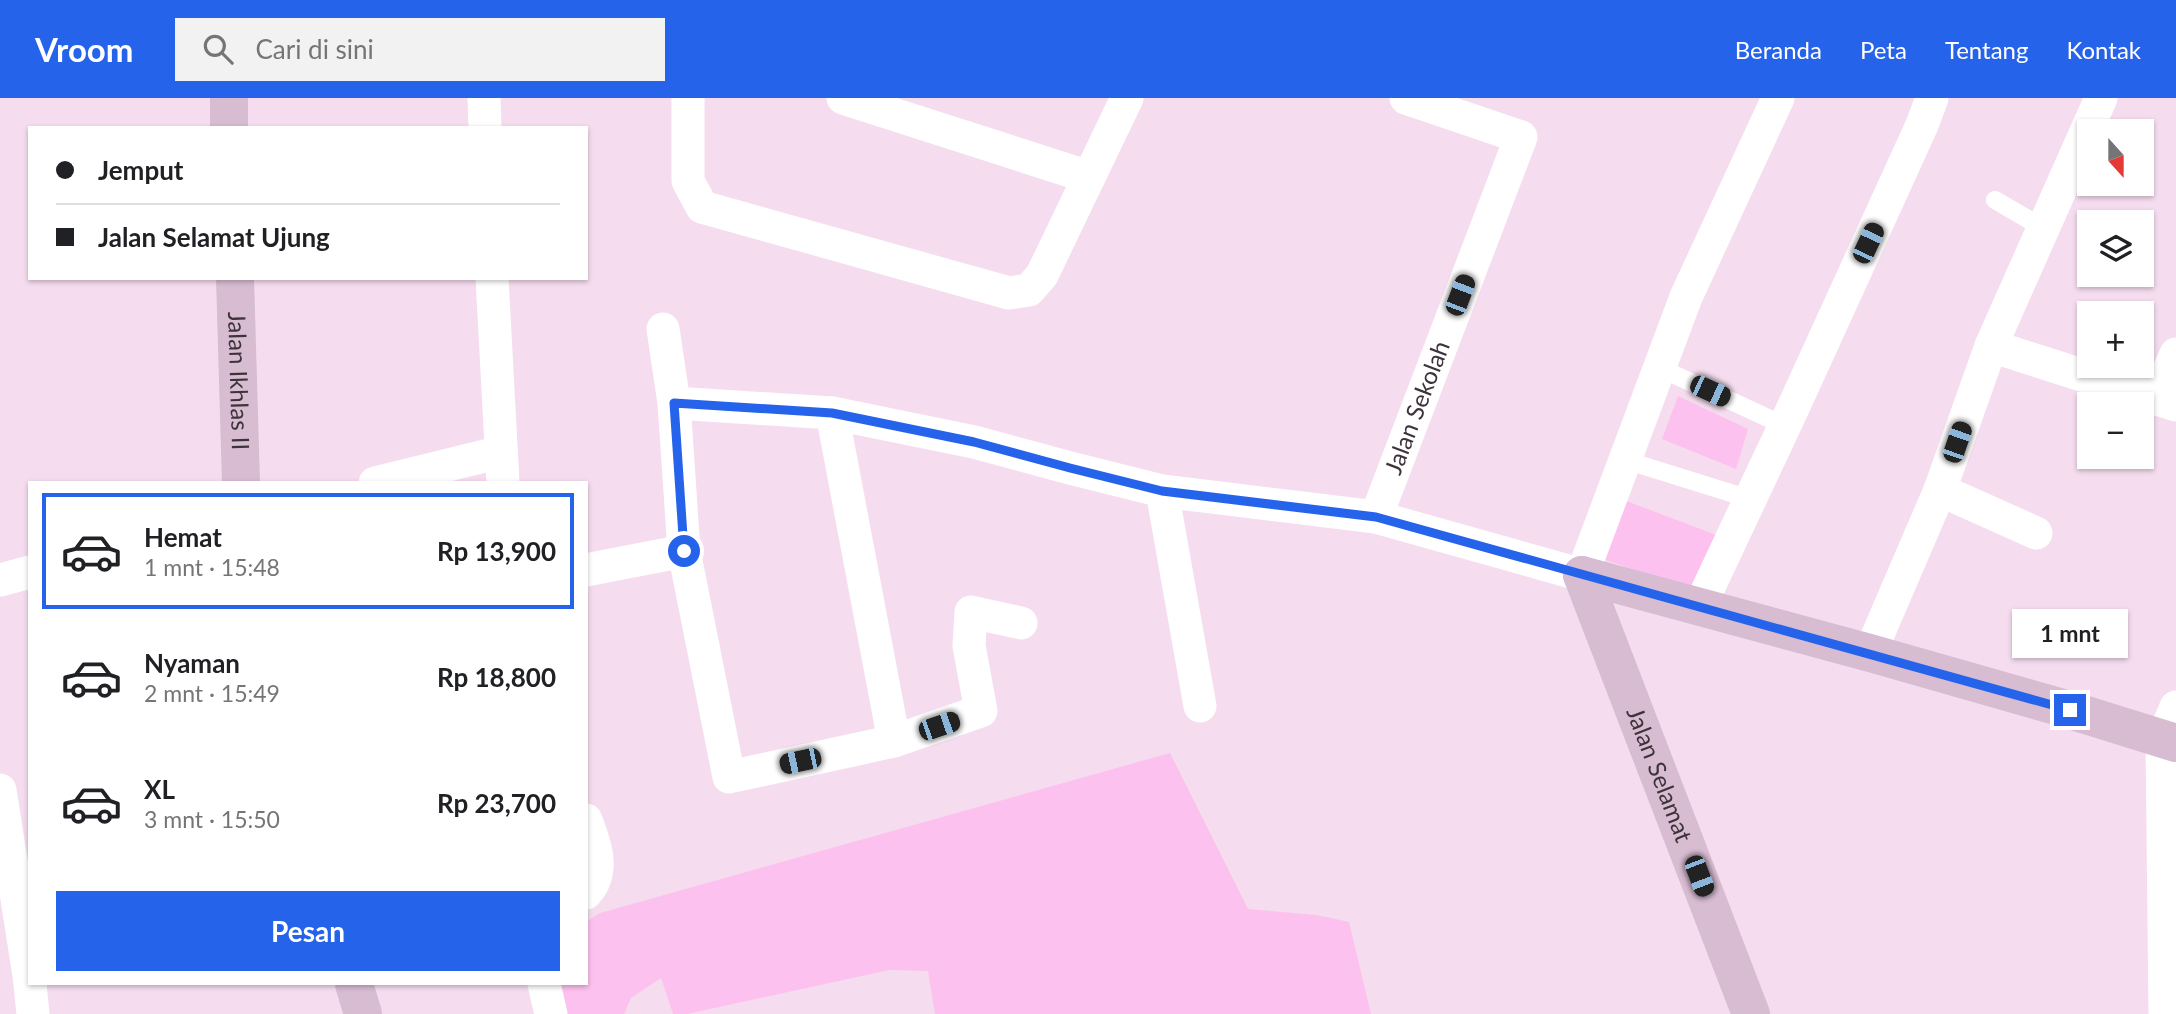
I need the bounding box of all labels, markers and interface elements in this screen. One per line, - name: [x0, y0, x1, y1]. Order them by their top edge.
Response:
- search box: [175, 18, 665, 81]
- text: Vroom: [35, 29, 133, 69]
- icon: search: [199, 30, 237, 68]
- text: Cari di sini: [255, 33, 374, 65]
- text: Beranda: [1735, 35, 1822, 64]
- text: Peta: [1860, 35, 1907, 64]
- text: Tentang: [1945, 35, 2028, 64]
- text: Kontak: [2066, 35, 2141, 64]
- north arrow: [2077, 119, 2154, 196]
- map controls: [2077, 119, 2154, 469]
- text: Jemput: [98, 154, 184, 186]
- button: layers: [2077, 210, 2154, 287]
- car: [1850, 220, 1887, 266]
- text: Jalan Selamat Ujung: [98, 221, 330, 253]
- car: [1443, 272, 1478, 318]
- button: +: [2077, 301, 2154, 378]
- street label: Jalan Ikhlas II: [223, 311, 256, 451]
- street label: Jalan Sekolah: [1378, 336, 1455, 478]
- car: [1687, 373, 1734, 409]
- button: −: [2077, 392, 2154, 469]
- car: [1941, 419, 1974, 465]
- icon: car: [60, 520, 123, 583]
- text: Hemat: [144, 521, 222, 553]
- text: Rp 13,900: [437, 535, 556, 567]
- route start: [668, 535, 700, 567]
- text: 1 mnt · 15:48: [144, 553, 280, 581]
- callout: 1 mnt: [2012, 608, 2128, 658]
- text: 1 mnt: [2040, 619, 2100, 647]
- icon: car: [60, 646, 123, 709]
- text: Nyaman: [144, 647, 240, 679]
- text: Rp 18,800: [437, 661, 556, 693]
- text: 2 mnt · 15:49: [144, 679, 280, 707]
- route end: [2054, 694, 2086, 726]
- street label: Jalan Selamat: [1621, 703, 1699, 846]
- car: [916, 709, 963, 743]
- car: [778, 746, 823, 776]
- icon: car: [60, 772, 123, 835]
- text: XL: [144, 773, 175, 805]
- text: Rp 23,700: [437, 787, 556, 819]
- text: 3 mnt · 15:50: [144, 805, 280, 833]
- car: [1682, 853, 1717, 899]
- button: Pesan: [56, 891, 560, 971]

